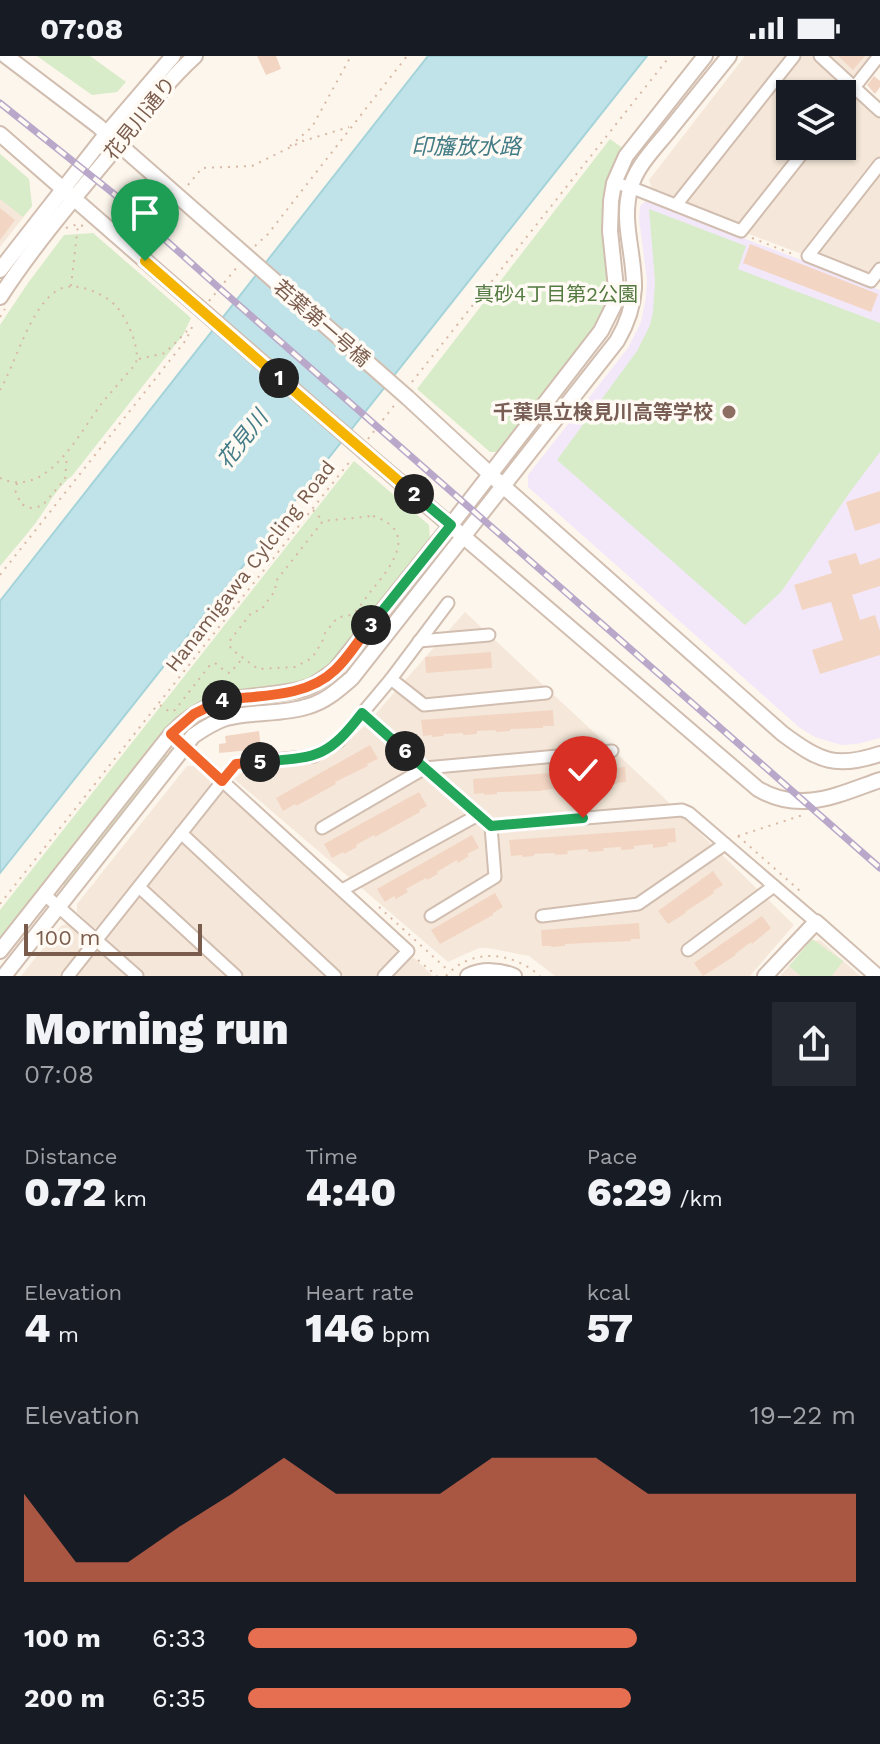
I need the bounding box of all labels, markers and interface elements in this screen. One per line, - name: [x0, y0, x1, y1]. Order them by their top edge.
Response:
- text: 07:08: [40, 11, 123, 46]
- street label: 花見川通り: [99, 72, 181, 164]
- map controls: [776, 80, 856, 160]
- button: layers: [776, 80, 856, 160]
- water label: 印旛放水路: [411, 134, 523, 159]
- pin: [111, 179, 179, 261]
- icon: arrive: [123, 191, 167, 235]
- street label: 若葉第一号橋: [269, 275, 375, 371]
- park label: 真砂4丁目第2公園: [474, 282, 638, 306]
- pin: 1: [259, 358, 299, 398]
- text: 1: [274, 365, 284, 390]
- place label: 千葉県立検見川高等学校: [493, 400, 713, 424]
- marker: 千葉県立検見川高等学校: [720, 403, 738, 421]
- water label: 花見川: [212, 404, 274, 473]
- street label: Hanamigawa Cylcling Road: [160, 456, 340, 676]
- pin: 2: [394, 474, 434, 514]
- text: 2: [407, 481, 421, 506]
- pin: 3: [351, 605, 391, 645]
- text: 3: [364, 612, 378, 637]
- pin: 4: [202, 680, 242, 720]
- text: 4: [215, 687, 229, 712]
- pin: 6: [385, 731, 425, 771]
- pin: [549, 736, 617, 818]
- text: 6: [398, 738, 412, 763]
- pin: 5: [240, 742, 280, 782]
- icon: check: [561, 748, 605, 792]
- text: 5: [254, 749, 266, 774]
- scale bar: [24, 920, 202, 956]
- text: 100 m: [36, 925, 100, 950]
- button: share: [772, 1002, 856, 1086]
- text: Morning run: [24, 1003, 289, 1055]
- text: 07:08: [24, 1059, 94, 1089]
- text: Distance: [24, 1144, 118, 1169]
- text: Time: [305, 1144, 358, 1169]
- text: Pace: [587, 1144, 638, 1169]
- text: 0.72: [24, 1169, 106, 1216]
- text: 4:40: [305, 1169, 396, 1216]
- text: 6:29: [587, 1169, 672, 1216]
- text: km: [106, 1186, 147, 1211]
- text: /km: [672, 1186, 723, 1211]
- text: Elevation: [24, 1280, 122, 1305]
- text: Heart rate: [305, 1280, 414, 1305]
- text: kcal: [587, 1280, 630, 1305]
- text: 4: [24, 1305, 50, 1352]
- text: 146: [305, 1305, 374, 1352]
- text: 57: [587, 1305, 633, 1352]
- text: m: [50, 1322, 79, 1347]
- text: bpm: [374, 1322, 430, 1347]
- text: Elevation: [24, 1400, 140, 1430]
- text: 19–22 m: [750, 1400, 856, 1430]
- text: 100 m: [24, 1623, 101, 1653]
- text: 6:33: [152, 1623, 206, 1653]
- text: 200 m: [24, 1683, 105, 1713]
- text: 6:35: [152, 1683, 206, 1713]

